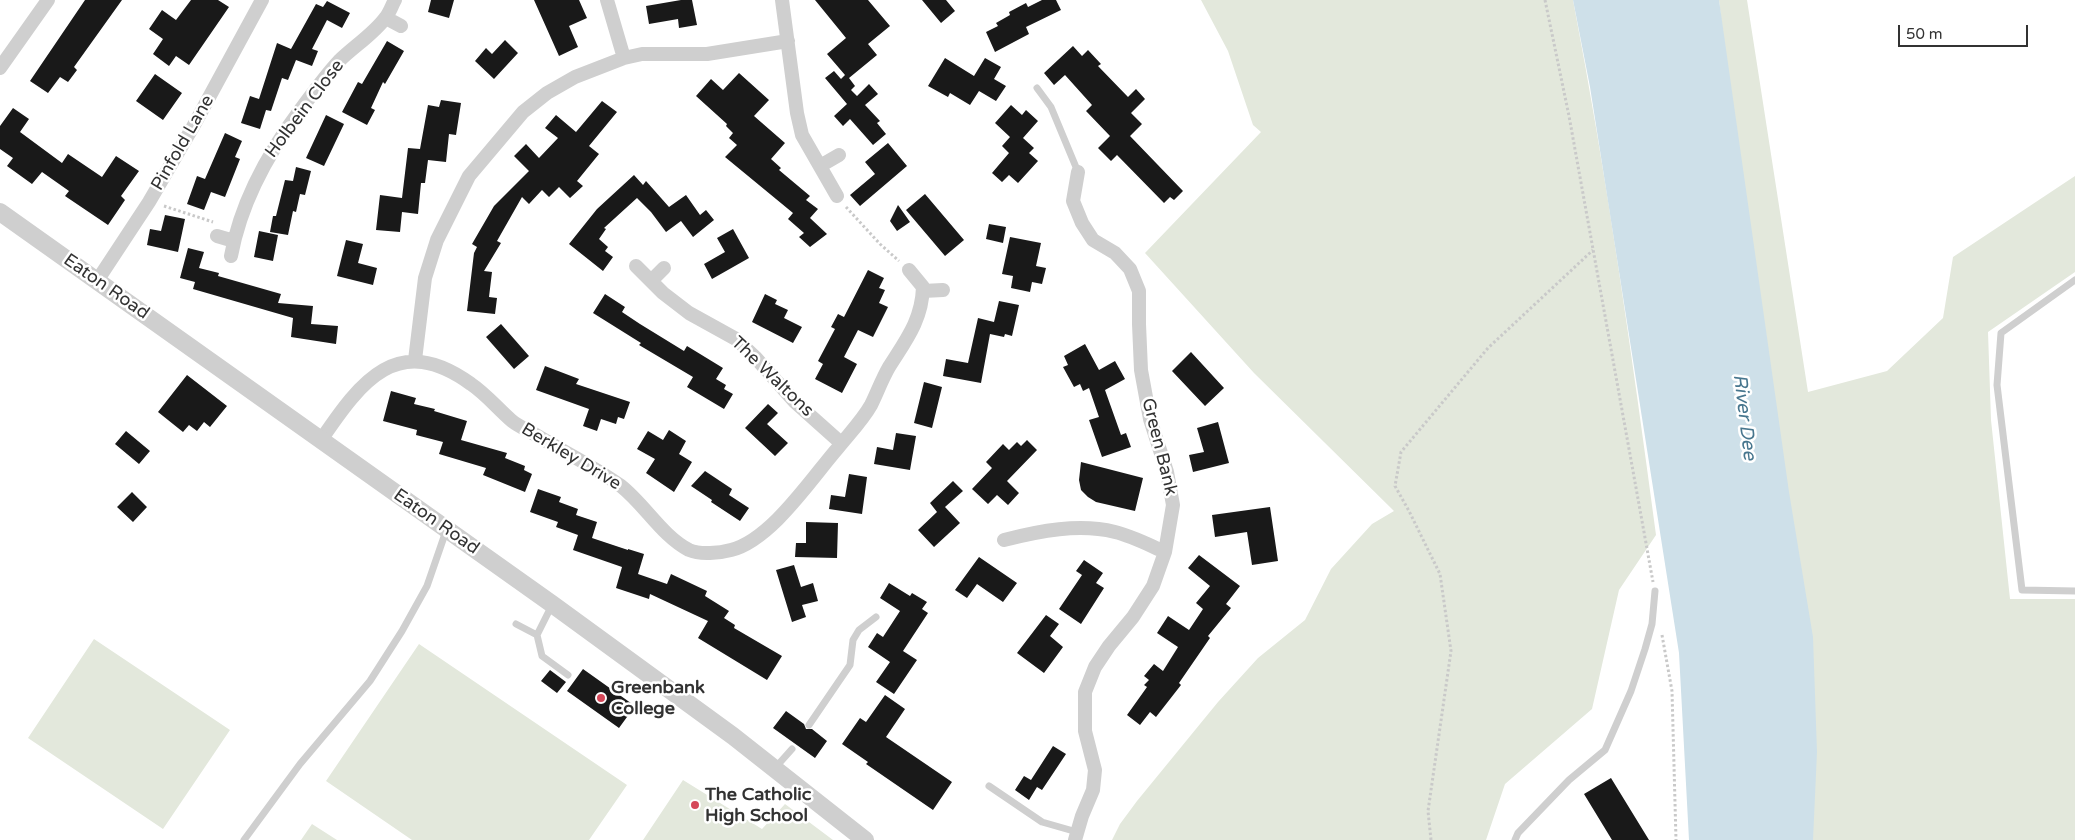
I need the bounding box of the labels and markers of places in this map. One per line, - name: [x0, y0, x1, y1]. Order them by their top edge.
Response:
- place label: Greenbank College: [611, 677, 705, 720]
- marker: Greenbank College: [595, 692, 607, 704]
- place label: The Catholic High School: [705, 784, 811, 826]
- marker: The Catholic High School: [689, 799, 701, 811]

